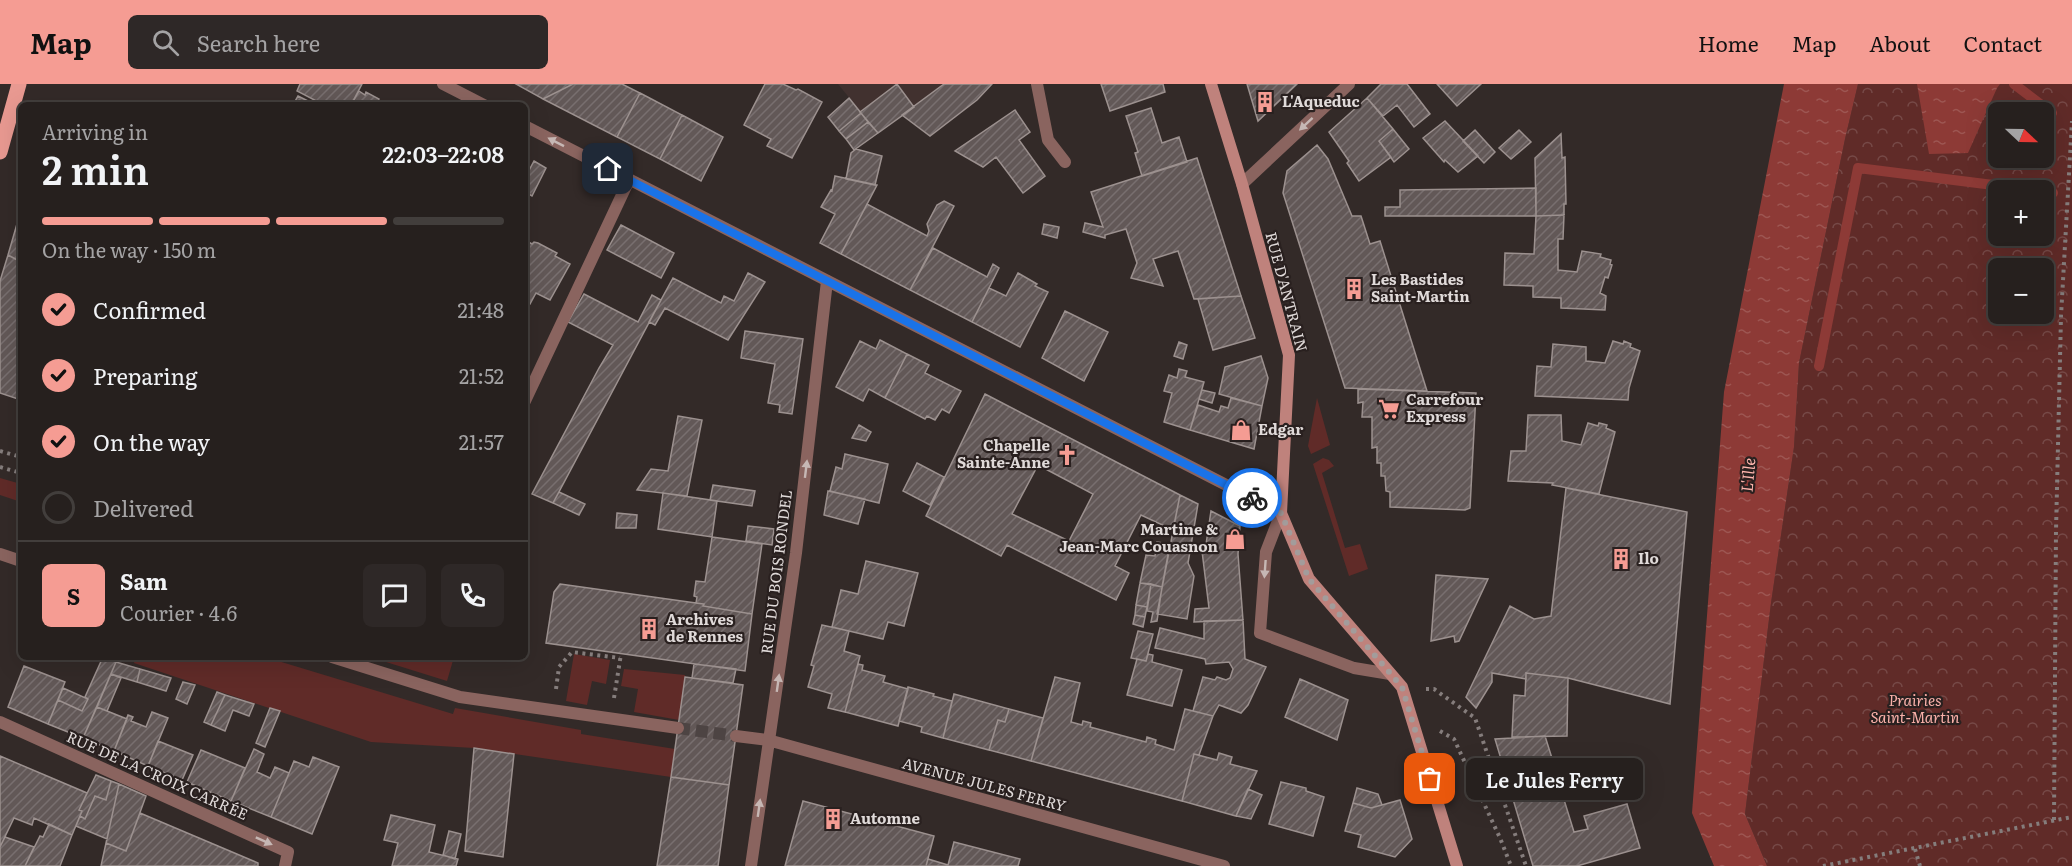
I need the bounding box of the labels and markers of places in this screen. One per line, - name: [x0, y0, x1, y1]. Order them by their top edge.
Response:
- place label: L'Aqueduc: [1282, 89, 1360, 112]
- building icon: L'Aqueduc: [1253, 90, 1277, 114]
- pin: [582, 143, 633, 194]
- place label: Les Bastides Saint-Martin: [1371, 267, 1470, 307]
- building icon: Les Bastides Saint-Martin: [1342, 277, 1366, 301]
- place label: Carrefour Express: [1406, 387, 1483, 427]
- supermarket icon: Carrefour Express: [1377, 397, 1401, 421]
- place label: Edgar: [1258, 417, 1303, 440]
- shop icon: Edgar: [1229, 418, 1253, 442]
- place label: Chapelle Sainte-Anne: [957, 433, 1051, 473]
- church icon: Chapelle Sainte-Anne: [1055, 443, 1079, 467]
- place label: Martine & Jean-Marc Couasnon: [1059, 517, 1219, 557]
- shop icon: Martine & Jean-Marc Couasnon: [1223, 527, 1247, 551]
- place label: Ilo: [1638, 546, 1659, 569]
- building icon: Ilo: [1609, 547, 1633, 571]
- place label: Archives de Rennes: [666, 607, 744, 647]
- building icon: Archives de Rennes: [637, 617, 661, 641]
- pin: [1404, 753, 1455, 804]
- callout: Le Jules Ferry: [1466, 758, 1643, 800]
- place label: Automne: [850, 806, 921, 829]
- building icon: Automne: [821, 807, 845, 831]

